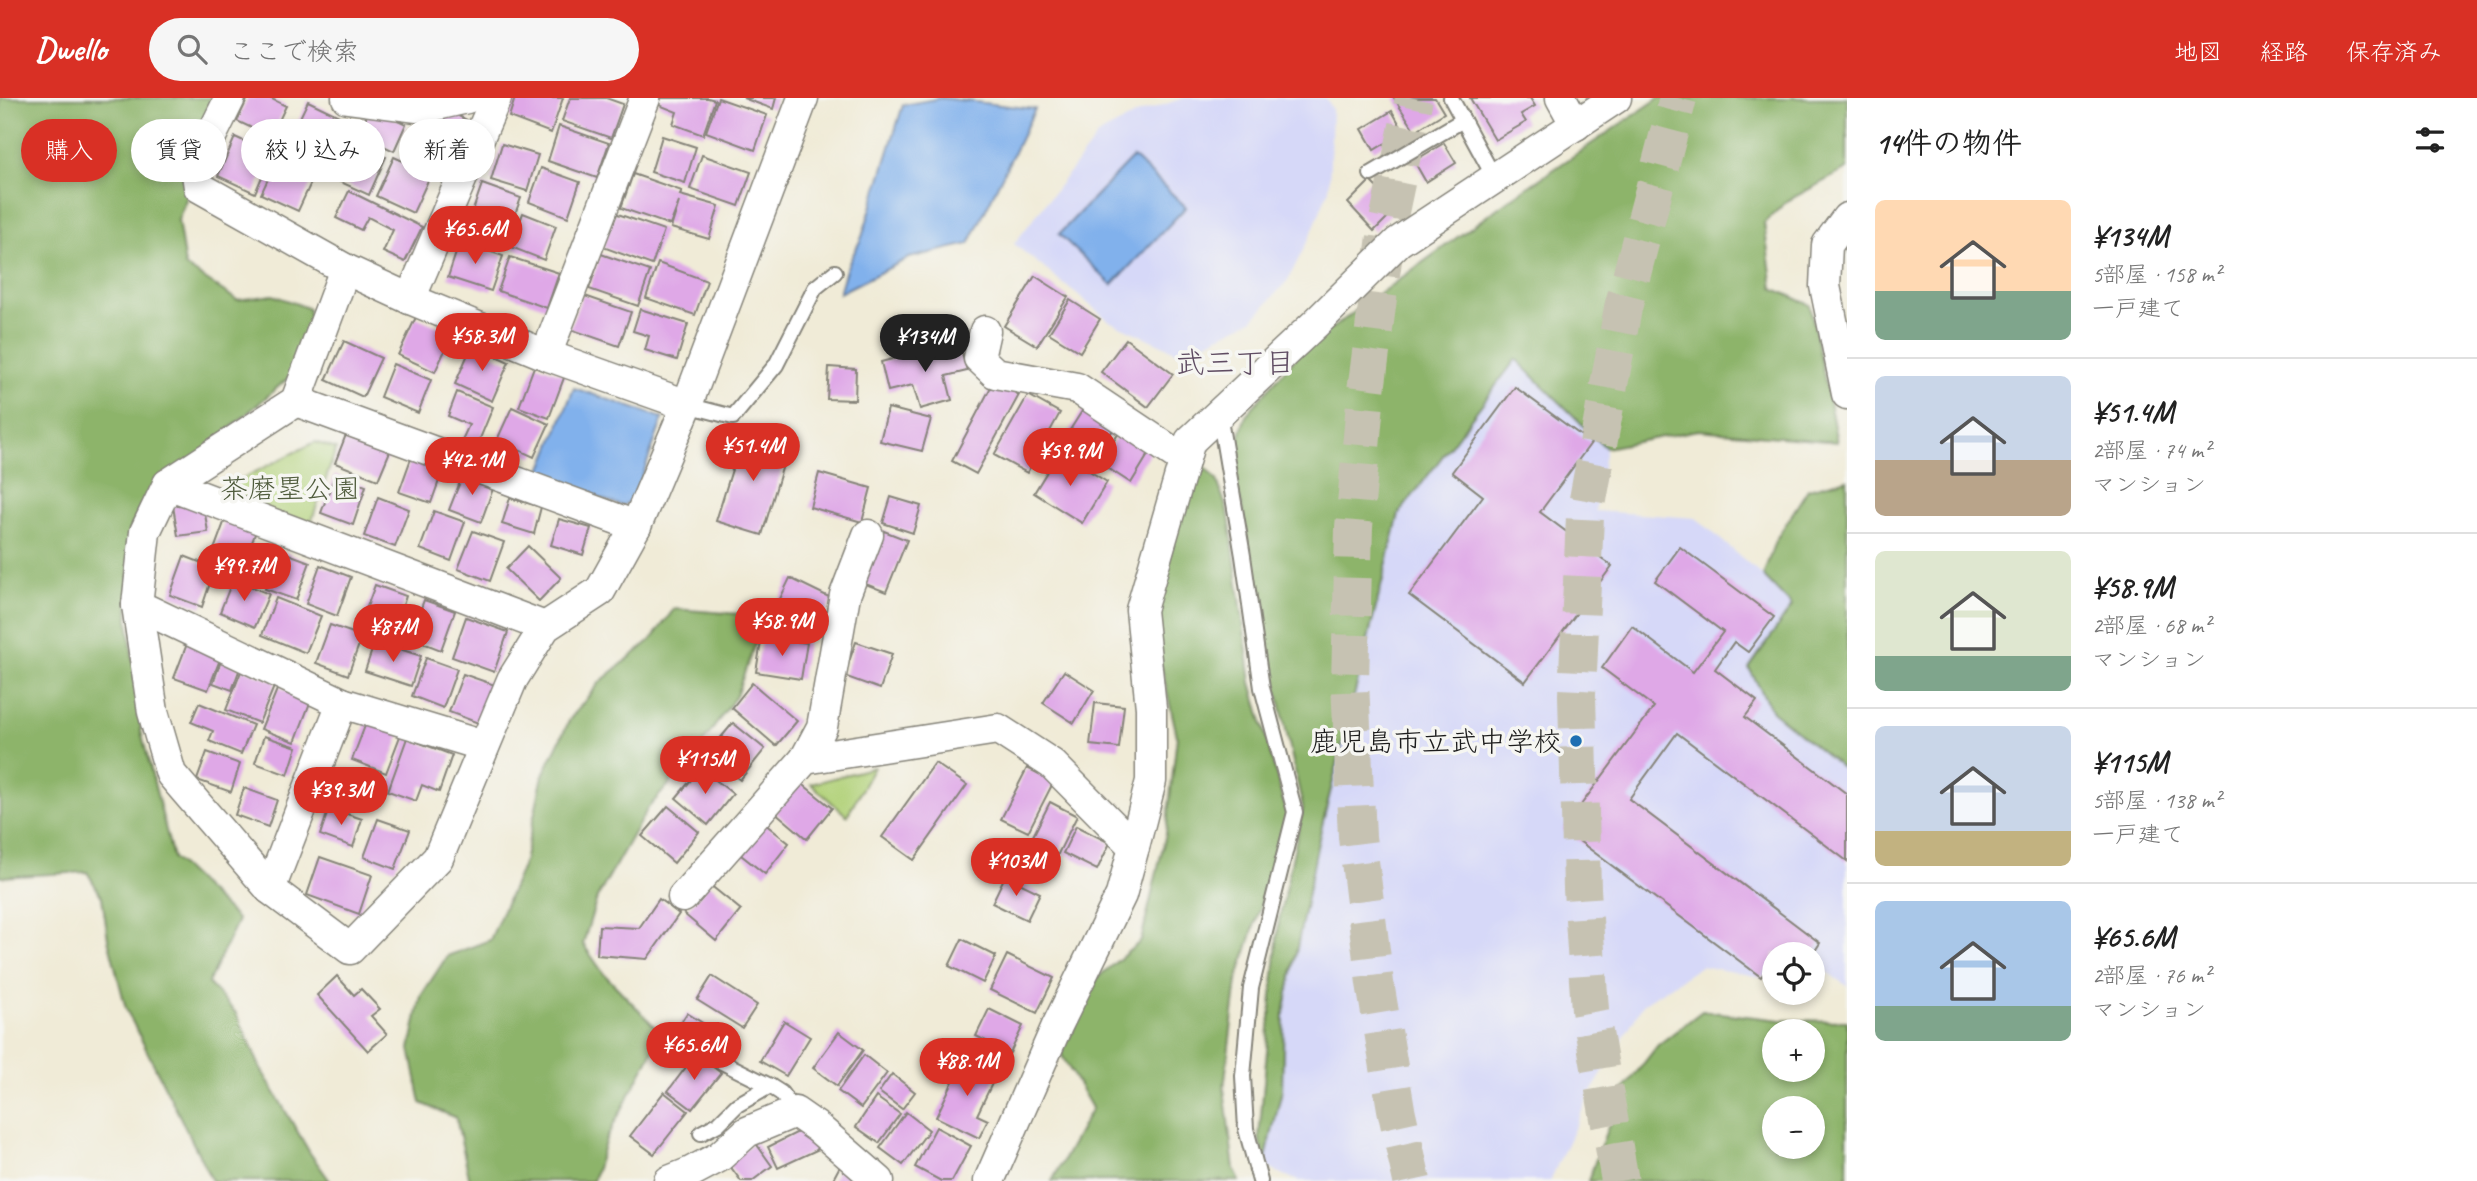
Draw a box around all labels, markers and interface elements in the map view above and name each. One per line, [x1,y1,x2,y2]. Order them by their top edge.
search box [149,18,639,81]
text: Dwello [35,28,107,70]
icon: search [173,30,211,68]
text: ここで検索 [229,35,359,68]
text: 地図 [2174,37,2222,67]
text: 経路 [2260,37,2308,67]
text: 保存済み [2346,37,2442,67]
chip: 購入 [21,119,117,182]
chip: 賃貸 [131,119,227,182]
chip: 絞り込み [241,119,385,182]
chip: 新着 [399,119,495,182]
icon: filters [2411,121,2449,159]
text: 14件の物件 [1875,124,2022,162]
pin: ¥65.6M [418,206,532,266]
text: ¥65.6M [443,214,507,243]
text: ¥134M [2092,217,2168,255]
icon: home [1931,228,2015,312]
text: 5部屋 · 158 m² [2092,260,2221,289]
text: 一戸建て [2092,294,2184,323]
pin: ¥58.3M [425,314,539,373]
pin: ¥134M [876,314,974,374]
text: ¥58.3M [451,321,513,350]
text: ¥134M [896,322,954,351]
district label: 武三丁目 [1175,344,1295,382]
text: ¥51.4M [2092,393,2173,431]
icon: home [1931,404,2015,488]
pin: ¥51.4M [696,424,810,483]
pin: ¥59.9M [1013,428,1127,488]
text: ¥51.4M [722,431,784,460]
text: ¥59.9M [1039,436,1101,465]
text: 2部屋 · 74 m² [2092,436,2210,465]
pin: ¥42.1M [415,438,529,497]
text: ¥42.1M [441,445,503,474]
text: マンション [2092,470,2206,499]
park label: 茶磨塁公園 [220,471,360,506]
pin: ¥99.7M [187,544,301,603]
text: ¥99.7M [213,551,275,580]
text: ¥58.9M [2092,568,2173,606]
icon: home [1931,579,2015,663]
pin: ¥58.9M [725,598,839,658]
pin: ¥87M [352,604,434,664]
text: ¥58.9M [751,606,813,635]
text: 2部屋 · 68 m² [2092,611,2210,640]
text: ¥87M [369,612,417,641]
text: マンション [2092,645,2206,674]
place label: 鹿児島市立武中学校 [1310,724,1562,759]
marker: 鹿児島市立武中学校 [1568,733,1584,749]
pin: ¥115M [656,736,754,796]
text: ¥115M [2092,743,2167,781]
text: ¥115M [676,744,734,773]
icon: home [1931,754,2015,838]
pin: ¥39.3M [284,768,398,827]
text: ¥39.3M [310,775,372,804]
text: 5部屋 · 138 m² [2092,786,2221,815]
text: 一戸建て [2092,820,2184,849]
pin: ¥103M [967,838,1065,898]
text: ¥103M [987,846,1045,875]
text: ¥65.6M [2092,918,2175,956]
icon: home [1931,929,2015,1013]
map controls [1762,942,1825,1159]
button: locate [1762,942,1825,1005]
text: 2部屋 · 76 m² [2092,961,2210,990]
text: マンション [2092,995,2206,1024]
button: + [1762,1019,1825,1082]
pin: ¥65.6M [637,1023,751,1082]
text: ¥65.6M [662,1030,726,1059]
pin: ¥88.1M [910,1038,1024,1098]
text: ¥88.1M [936,1046,998,1075]
button: − [1762,1096,1825,1159]

